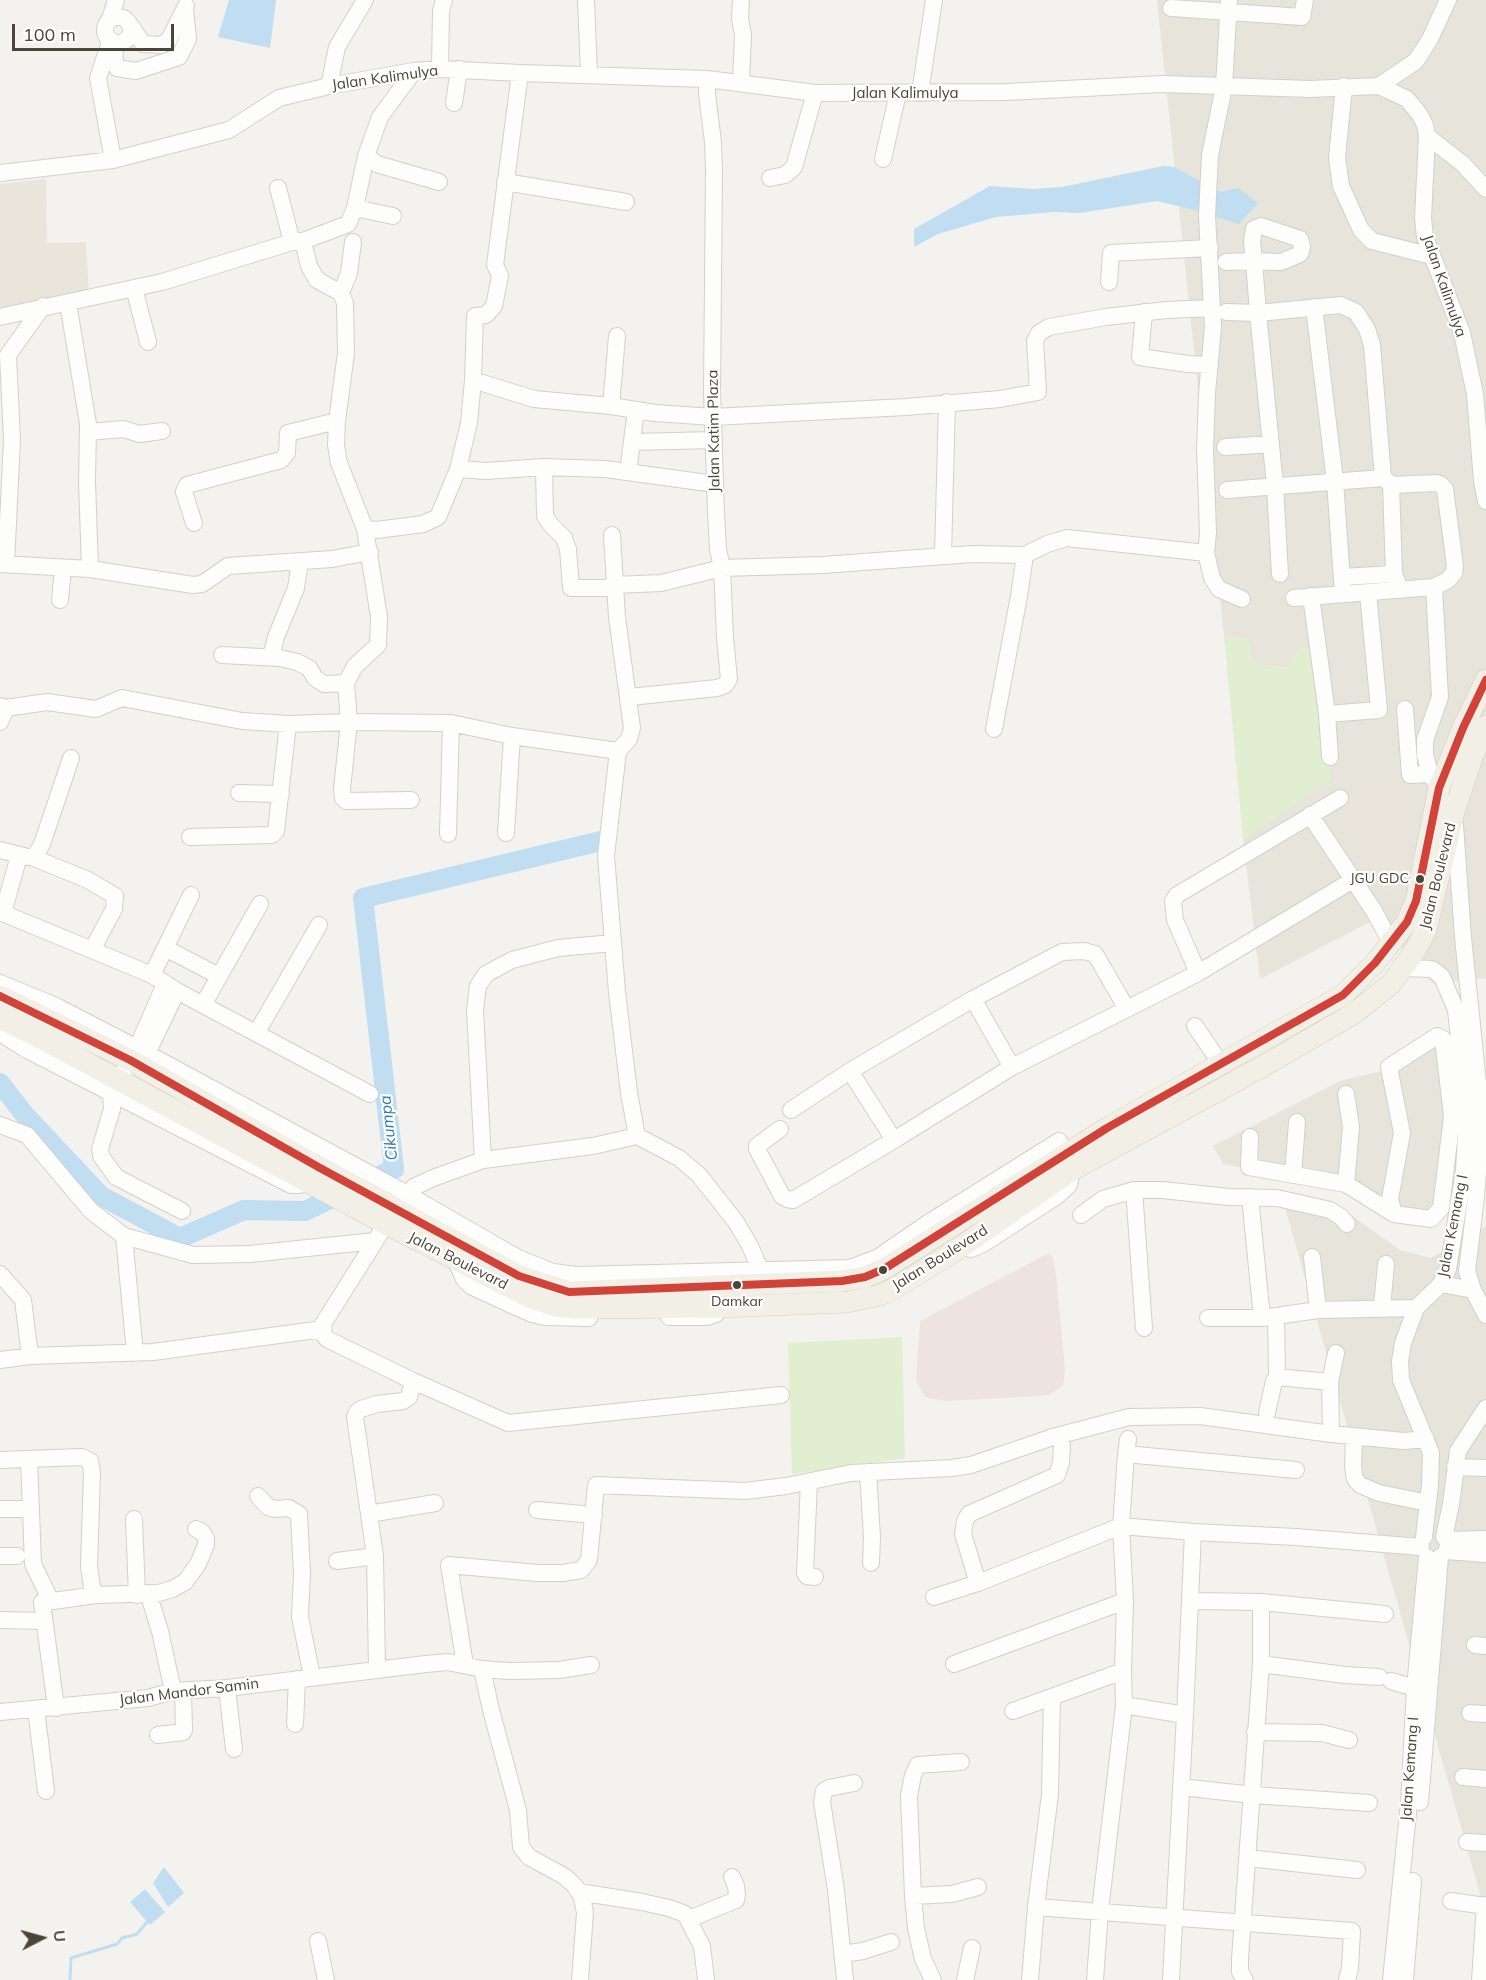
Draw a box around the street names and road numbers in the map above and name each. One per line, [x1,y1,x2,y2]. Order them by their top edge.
street label: Jalan Kalimulya [331,62,439,94]
street label: Jalan Kalimulya [851,84,959,102]
street label: Jalan Kalimulya [1418,232,1470,340]
street label: Jalan Katim Plaza [704,370,724,492]
street label: Jalan Boulevard [1416,821,1460,931]
street label: Jalan Kemang I [1434,1173,1472,1279]
street label: Jalan Boulevard [889,1221,991,1295]
street label: Jalan Boulevard [405,1228,511,1294]
street label: Jalan Mandor Samin [118,1674,260,1710]
street label: Jalan Kemang I [1397,1716,1423,1822]

